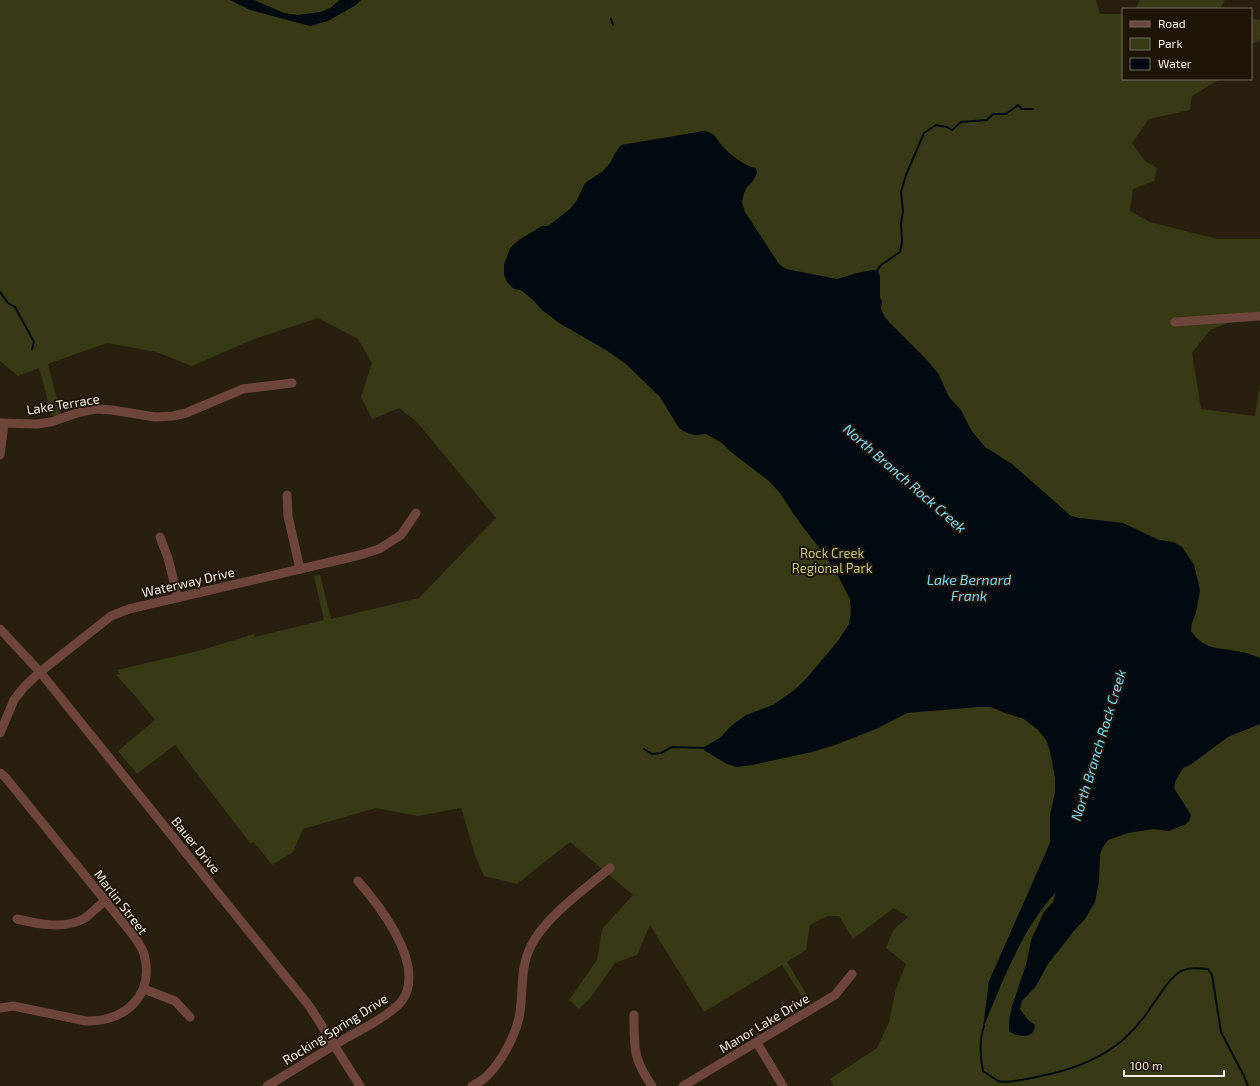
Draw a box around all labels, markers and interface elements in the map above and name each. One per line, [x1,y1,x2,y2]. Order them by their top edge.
legend [1122,8,1252,80]
text: Road [1158,16,1186,30]
text: Park [1158,36,1183,50]
text: Water [1158,56,1192,70]
street label: Lake Terrace [25,390,101,418]
water label: North Branch Rock Creek [840,420,970,536]
park label: Rock Creek Regional Park [792,545,873,576]
street label: Waterway Drive [140,564,236,600]
water label: Lake Bernard Frank [927,571,1011,604]
water label: North Branch Rock Creek [1067,667,1129,823]
street label: Bauer Drive [168,813,224,877]
street label: Marlin Street [91,867,151,937]
street label: Rocking Spring Drive [279,990,391,1068]
street label: Manor Lake Drive [716,990,812,1056]
scale bar [1124,1052,1224,1078]
text: 100 m [1130,1058,1162,1072]

